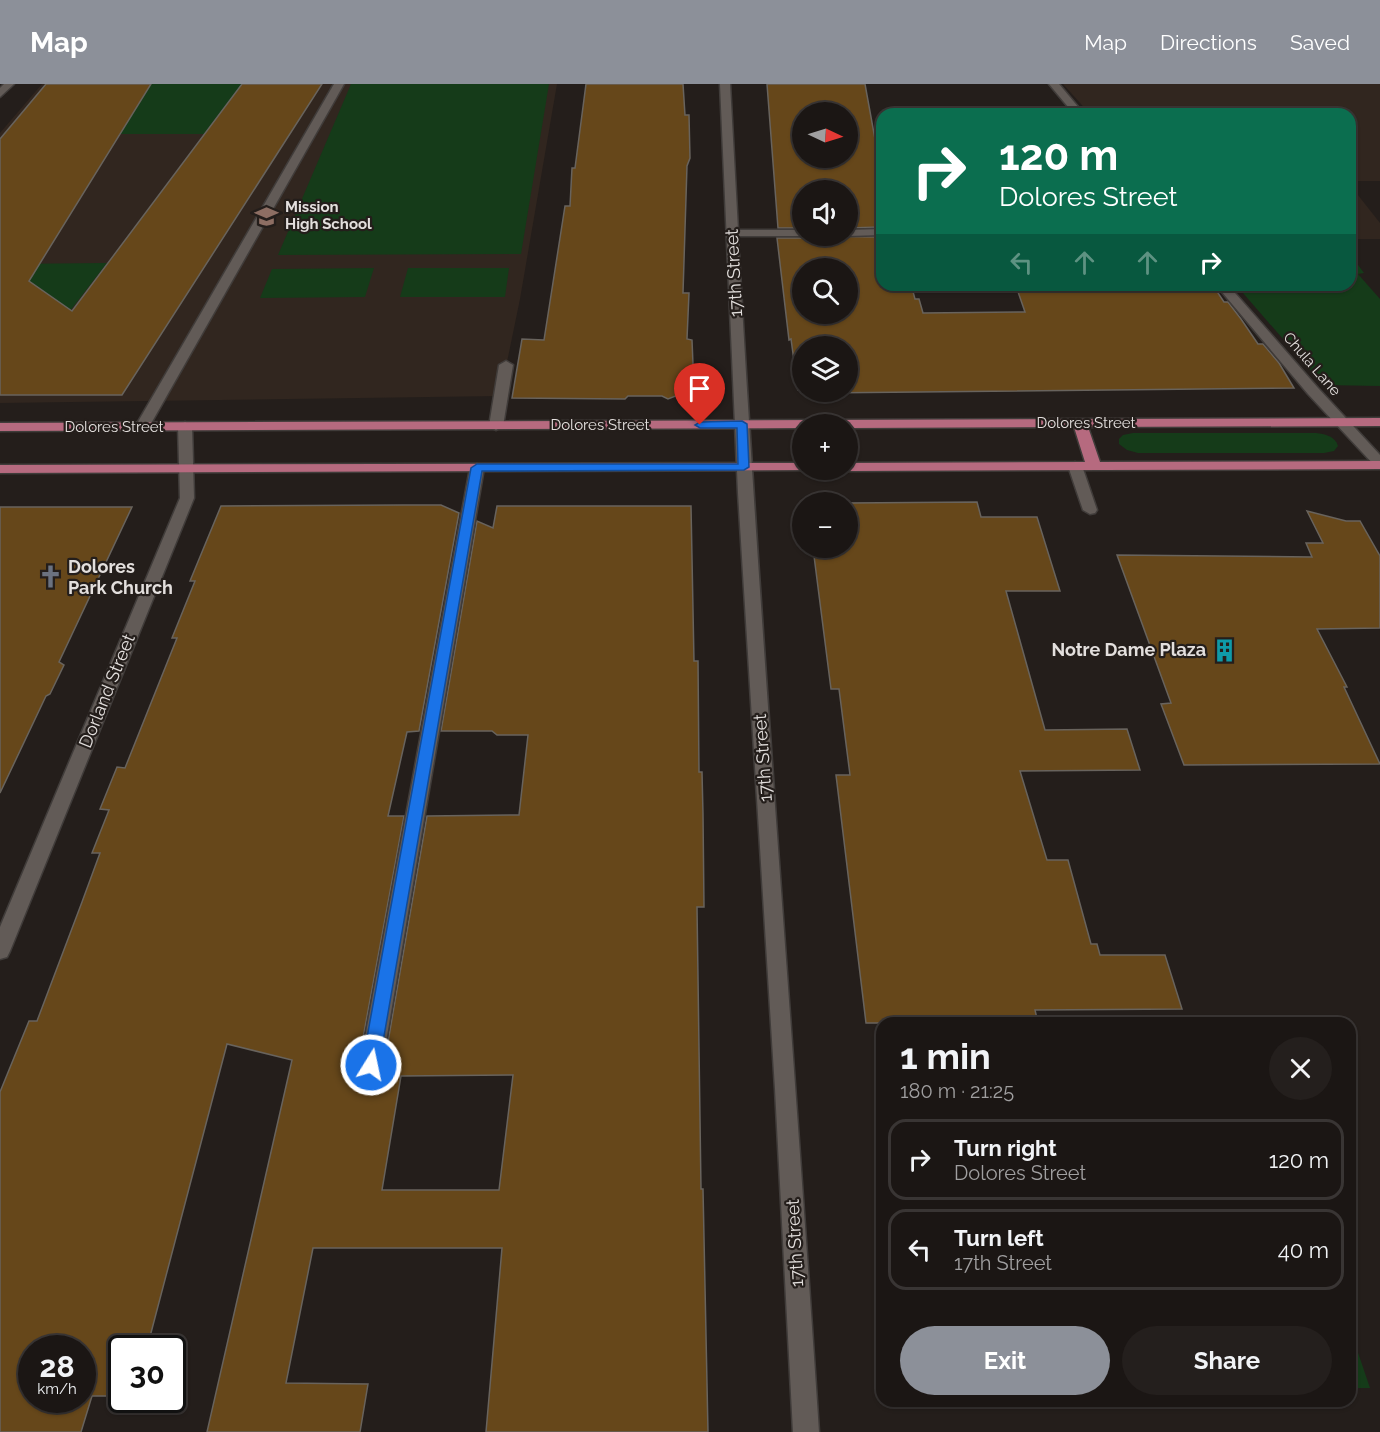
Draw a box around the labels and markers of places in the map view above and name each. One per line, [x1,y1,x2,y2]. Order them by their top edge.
place label: Mission High School [285,198,372,233]
school or university icon: Mission High School [254,203,280,229]
pin [674,363,725,425]
place label: Dolores Park Church [68,556,173,598]
church icon: Dolores Park Church [37,564,63,590]
building icon: Notre Dame Plaza [1211,637,1237,663]
place label: Notre Dame Plaza [1051,639,1206,660]

